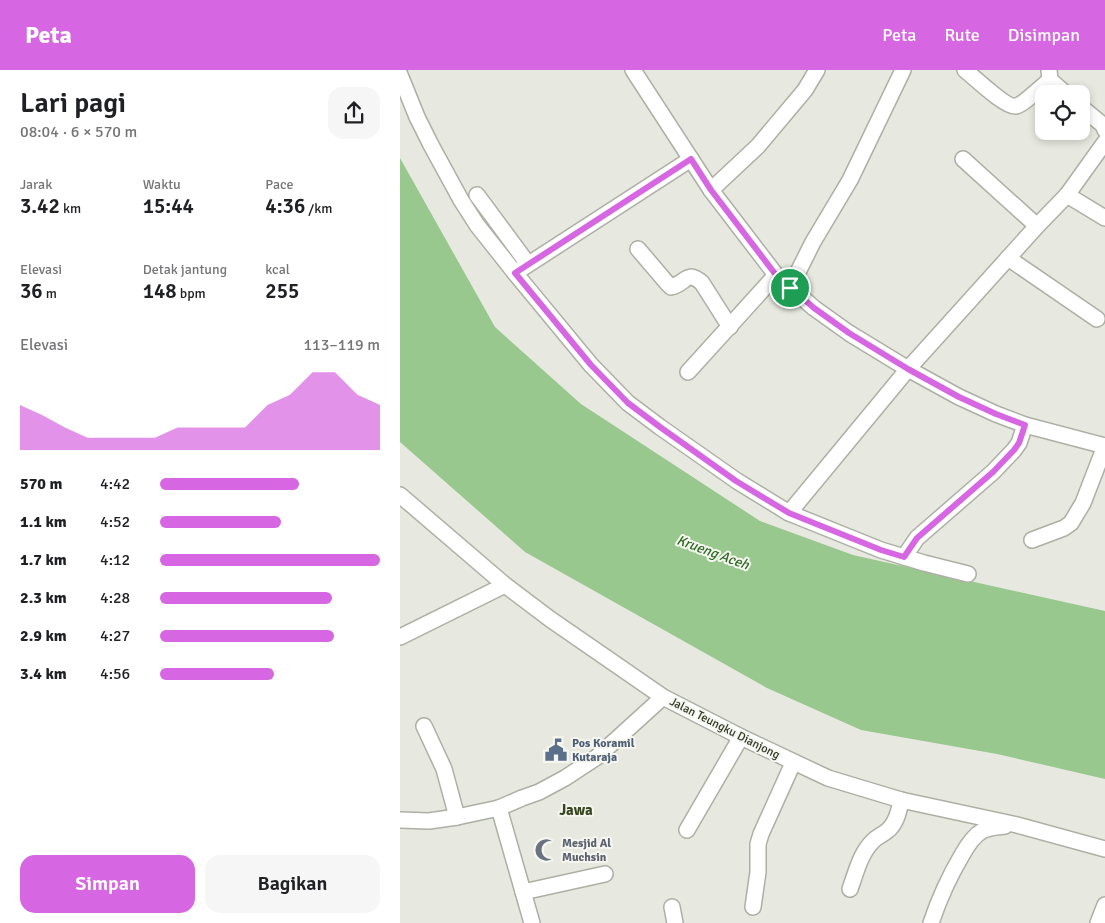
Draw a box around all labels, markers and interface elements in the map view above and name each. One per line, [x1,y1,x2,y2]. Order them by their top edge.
text: Peta [25,20,72,50]
text: Peta [882,24,916,46]
text: Rute [944,24,980,46]
text: Disimpan [1008,24,1080,46]
map controls [1035,85,1090,140]
button: locate [1035,85,1090,140]
text: Lari pagi [20,86,126,120]
button: share [328,87,380,139]
text: 08:04 · 6 × 570 m [20,122,137,142]
text: Jarak [20,176,52,193]
text: Waktu [143,176,181,193]
text: Pace [265,176,294,193]
text: 3.42 [20,193,60,219]
text: 15:44 [143,193,194,219]
text: 4:36 [265,193,305,219]
text: km [60,200,81,217]
text: /km [305,200,332,217]
text: Elevasi [20,261,62,278]
text: Detak jantung [143,261,227,278]
text: kcal [265,261,290,278]
pin [769,267,811,309]
icon: arrive [776,274,804,302]
text: 36 [20,278,43,304]
text: 148 [143,278,177,304]
text: 255 [265,278,299,304]
text: m [43,285,57,302]
text: bpm [177,285,206,302]
text: Elevasi [20,335,68,355]
text: 113–119 m [303,335,380,355]
text: 570 m [20,474,62,494]
text: 4:42 [100,474,130,494]
text: 1.1 km [20,512,67,532]
text: 4:52 [100,512,130,532]
water label: Krueng Aceh [674,532,752,574]
text: 1.7 km [20,550,67,570]
text: 4:12 [100,550,130,570]
text: 2.3 km [20,588,67,608]
text: 4:28 [100,588,130,608]
text: 2.9 km [20,626,67,646]
text: 4:27 [100,626,130,646]
text: 3.4 km [20,664,67,684]
text: 4:56 [100,664,130,684]
street label: Jalan Teungku Dianjong [667,694,782,763]
place label: Pos Koramil Kutaraja [572,736,635,765]
public building icon: Pos Koramil Kutaraja [543,737,569,763]
district label: Jawa [559,801,593,819]
place label: Mesjid Al Muchsin [562,836,611,865]
mosque icon: Mesjid Al Muchsin [533,837,559,863]
button: Simpan [20,855,195,913]
button: Bagikan [205,855,380,913]

